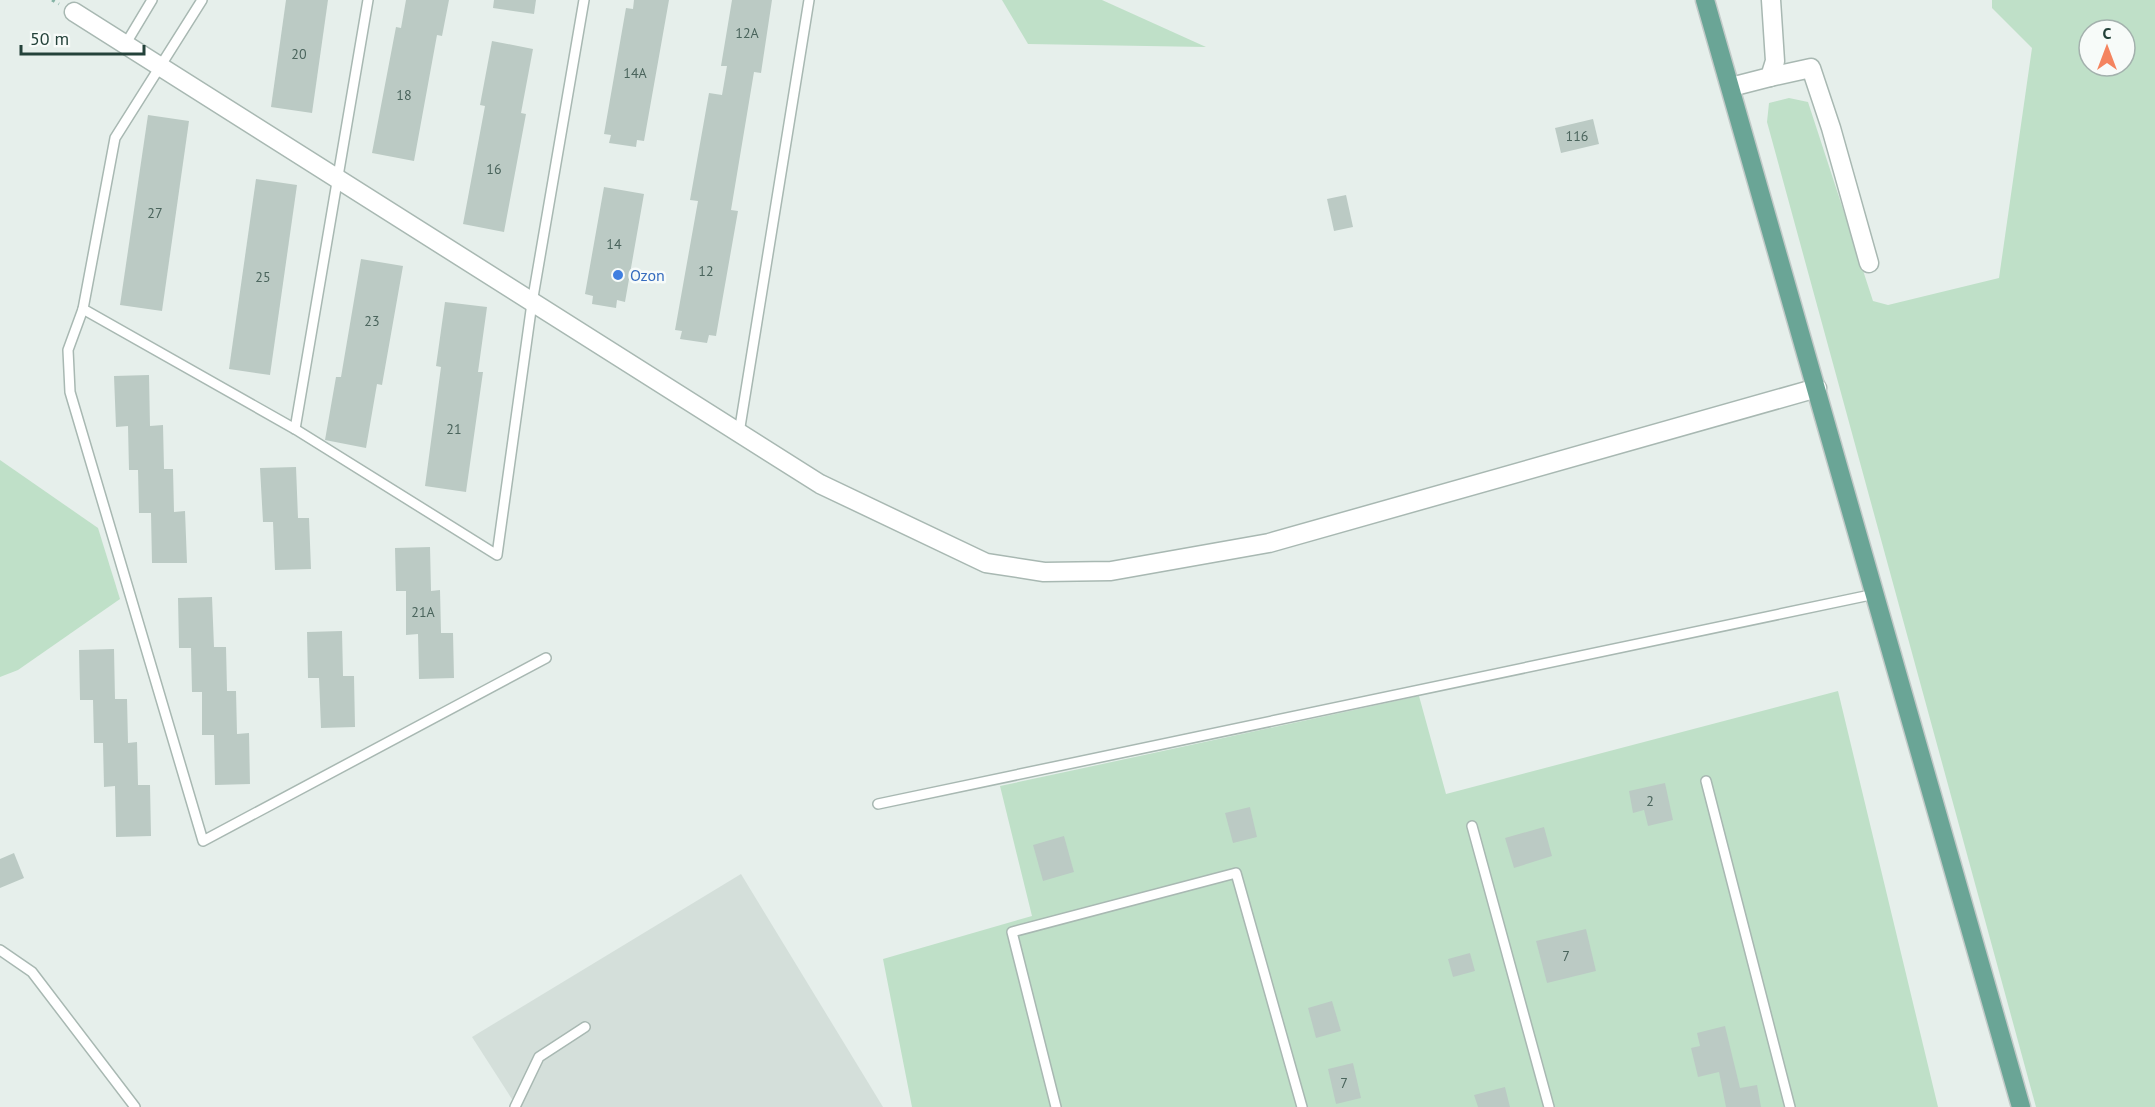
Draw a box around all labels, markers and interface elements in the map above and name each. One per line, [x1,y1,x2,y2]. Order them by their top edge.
scale bar [21,18,144,56]
north arrow [2077,18,2137,78]
text: С [2103,23,2112,43]
house number: 12А [735,24,760,42]
text: 50 m [30,27,69,50]
house number: 20 [291,45,307,63]
house number: 14А [623,64,648,82]
house number: 18 [396,86,412,104]
house number: 116 [1566,127,1588,145]
house number: 16 [486,160,502,178]
house number: 27 [147,204,163,222]
house number: 14 [606,235,622,253]
house number: 12 [698,262,714,280]
place label: Ozon [630,265,665,285]
house number: 25 [255,268,271,286]
marker: Ozon [611,268,625,282]
house number: 23 [364,312,380,330]
house number: 21 [446,420,462,438]
house number: 21А [411,603,436,621]
house number: 2 [1646,792,1654,810]
house number: 7 [1562,947,1570,965]
house number: 7 [1340,1074,1348,1092]

